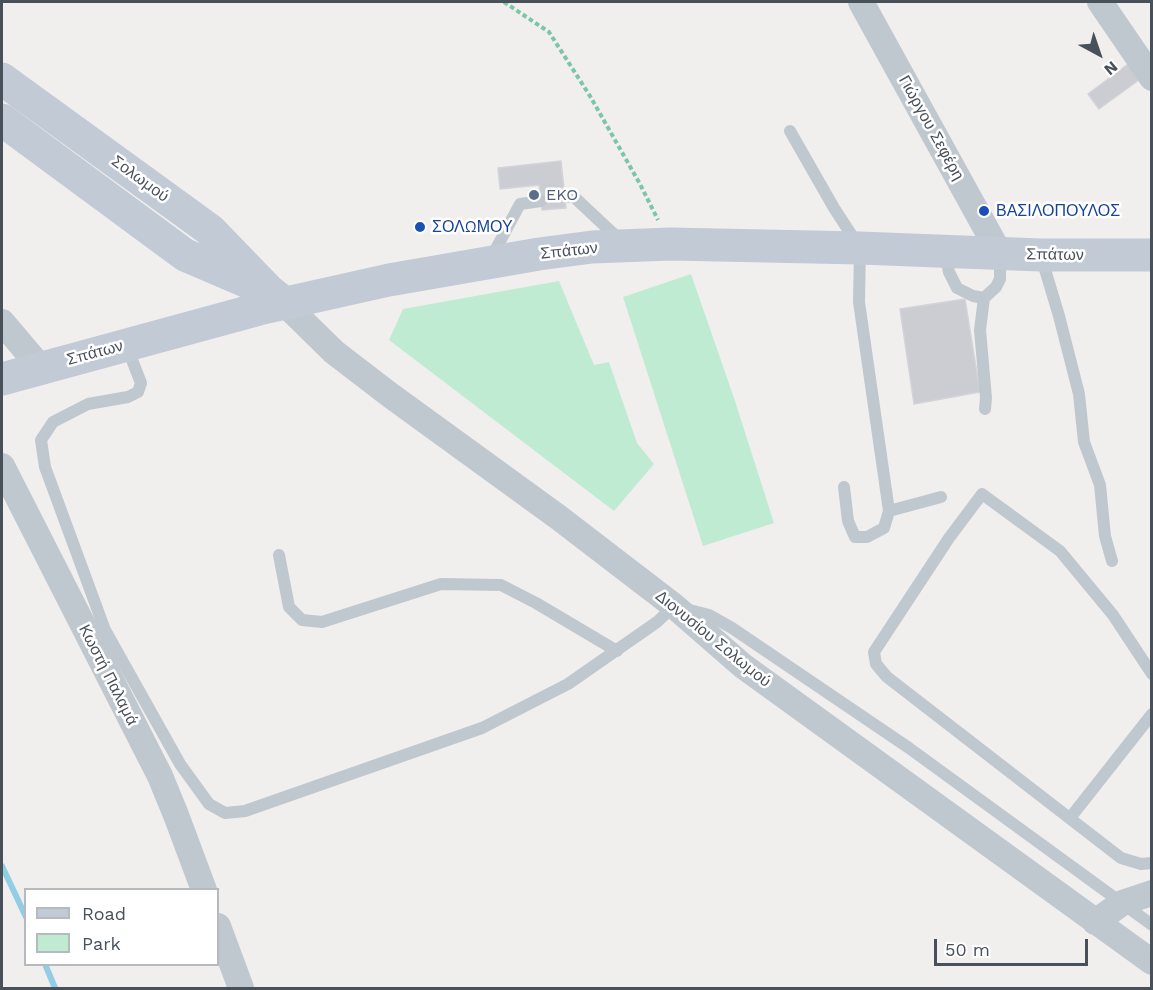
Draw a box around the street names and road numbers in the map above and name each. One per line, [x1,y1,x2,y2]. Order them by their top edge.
street label: Γιώργου Σεφέρη [894,72,968,184]
street label: Σολωμού [108,152,172,206]
street label: Σπάτων [539,238,599,264]
street label: Σπάτων [1026,245,1084,265]
street label: Σπάτων [65,336,125,370]
street label: Διονυσίου Σολωμού [651,587,775,691]
street label: Κωστή Παλαμά [74,621,142,729]

